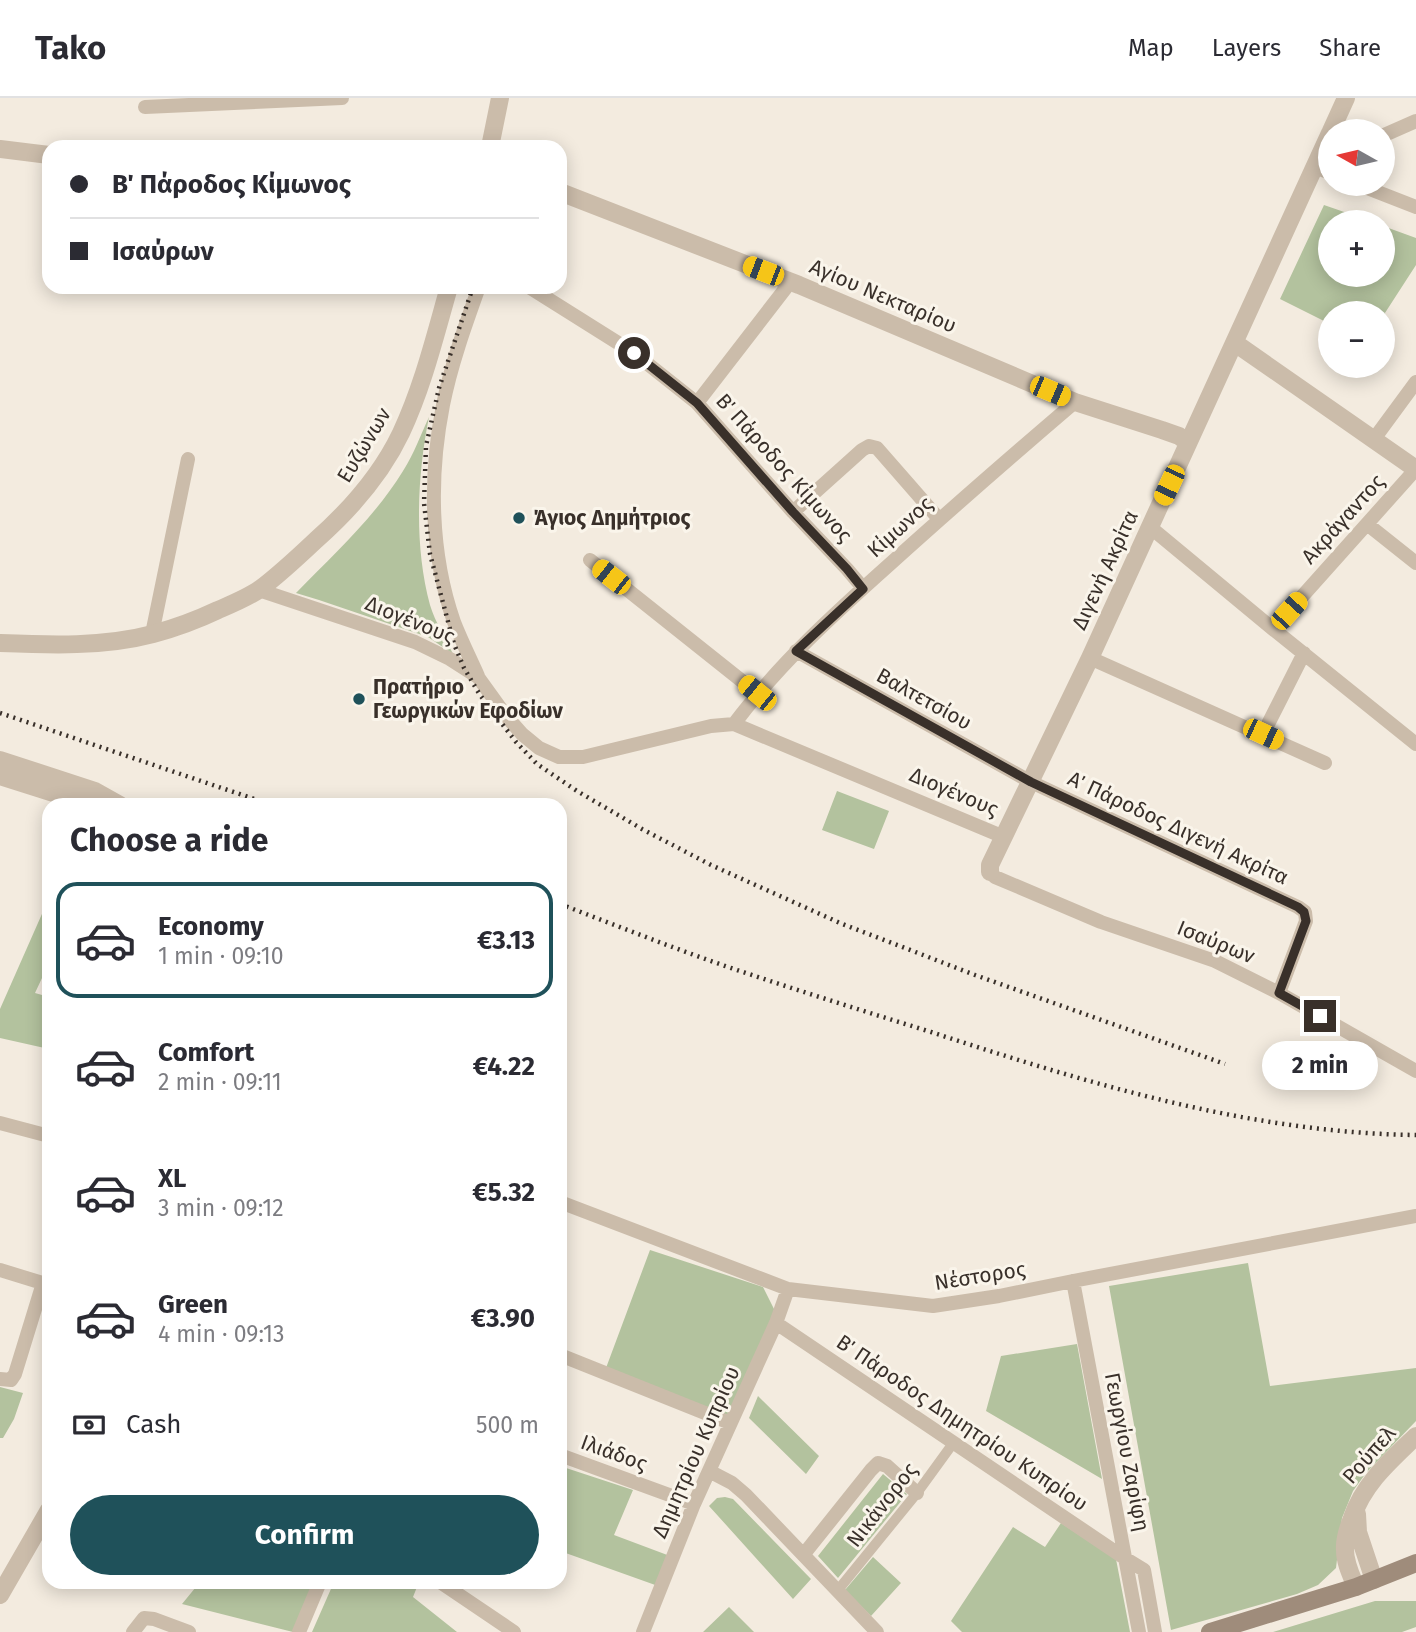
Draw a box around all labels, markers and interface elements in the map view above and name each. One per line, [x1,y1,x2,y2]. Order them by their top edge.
text: Tako [35,28,106,68]
text: Map [1128,34,1174,62]
text: Layers [1212,34,1281,62]
text: Share [1319,34,1381,62]
north arrow [1318,119,1395,196]
map controls [1318,119,1395,378]
text: Β΄ Πάροδος Κίμωνος [112,169,351,200]
button: + [1318,210,1395,287]
text: Ισαύρων [112,236,214,267]
street label: Αγίου Νεκταρίου [806,253,960,339]
car [740,254,787,288]
button: − [1318,301,1395,378]
route start [618,337,650,369]
car [1027,373,1074,409]
street label: Β΄ Πάροδος Κίμωνος [710,388,858,548]
street label: Ευζώνων [331,403,397,487]
car [1151,462,1188,508]
street label: Ακράγαντος [1296,469,1390,569]
street label: Κίμωνος [862,491,938,563]
place label: Άγιος Δημήτριος [533,505,691,531]
street label: Διγενή Ακρίτα [1066,506,1144,634]
marker: Άγιος Δημήτριος [511,510,527,526]
car [588,556,635,598]
car [1268,588,1311,634]
street label: Διογένους [361,590,459,650]
street label: Βαλτετσίου [872,662,976,736]
car [735,672,780,714]
place label: Πρατήριο Γεωργικών Εφοδίων [373,674,563,724]
marker: Πρατήριο Γεωργικών Εφοδίων [351,691,367,707]
car [1240,716,1287,752]
street label: Διογένους [906,762,1003,822]
street label: Α΄ Πάροδος Διγενή Ακρίτα [1064,765,1292,891]
text: Choose a ride [70,821,268,859]
icon: car [74,909,137,972]
text: Economy [158,911,264,942]
street label: Ισαύρων [1173,915,1259,969]
text: €3.13 [477,925,535,956]
text: 1 min · 09:10 [158,942,284,970]
route end [1304,1000,1336,1032]
icon: car [74,1035,137,1098]
text: Comfort [158,1037,254,1068]
callout: 2 min [1262,1040,1378,1090]
text: €4.22 [473,1051,535,1082]
text: 2 min [1292,1051,1348,1079]
text: 2 min · 09:11 [158,1068,282,1096]
icon: car [74,1161,137,1224]
text: XL [158,1163,186,1194]
text: €5.32 [472,1177,535,1208]
text: 3 min · 09:12 [158,1194,284,1222]
street label: Νέστορος [933,1256,1027,1296]
icon: car [74,1287,137,1350]
text: Green [158,1289,228,1320]
text: €3.90 [471,1303,535,1334]
text: 4 min · 09:13 [158,1320,284,1348]
street label: Β΄ Πάροδος Δημητρίου Κυπρίου [831,1329,1093,1517]
street label: Δημητρίου Κυπρίου [646,1362,746,1542]
street label: Γεωργίου Ζαρίφη [1099,1370,1155,1534]
icon: cash [70,1406,108,1444]
text: Cash [126,1409,182,1440]
text: 500 m [476,1411,539,1439]
street label: Ρούπελ [1337,1420,1402,1489]
street label: Ιλιάδος [577,1429,651,1477]
street label: Νικάνορος [841,1457,923,1553]
button: Confirm [70,1495,539,1575]

